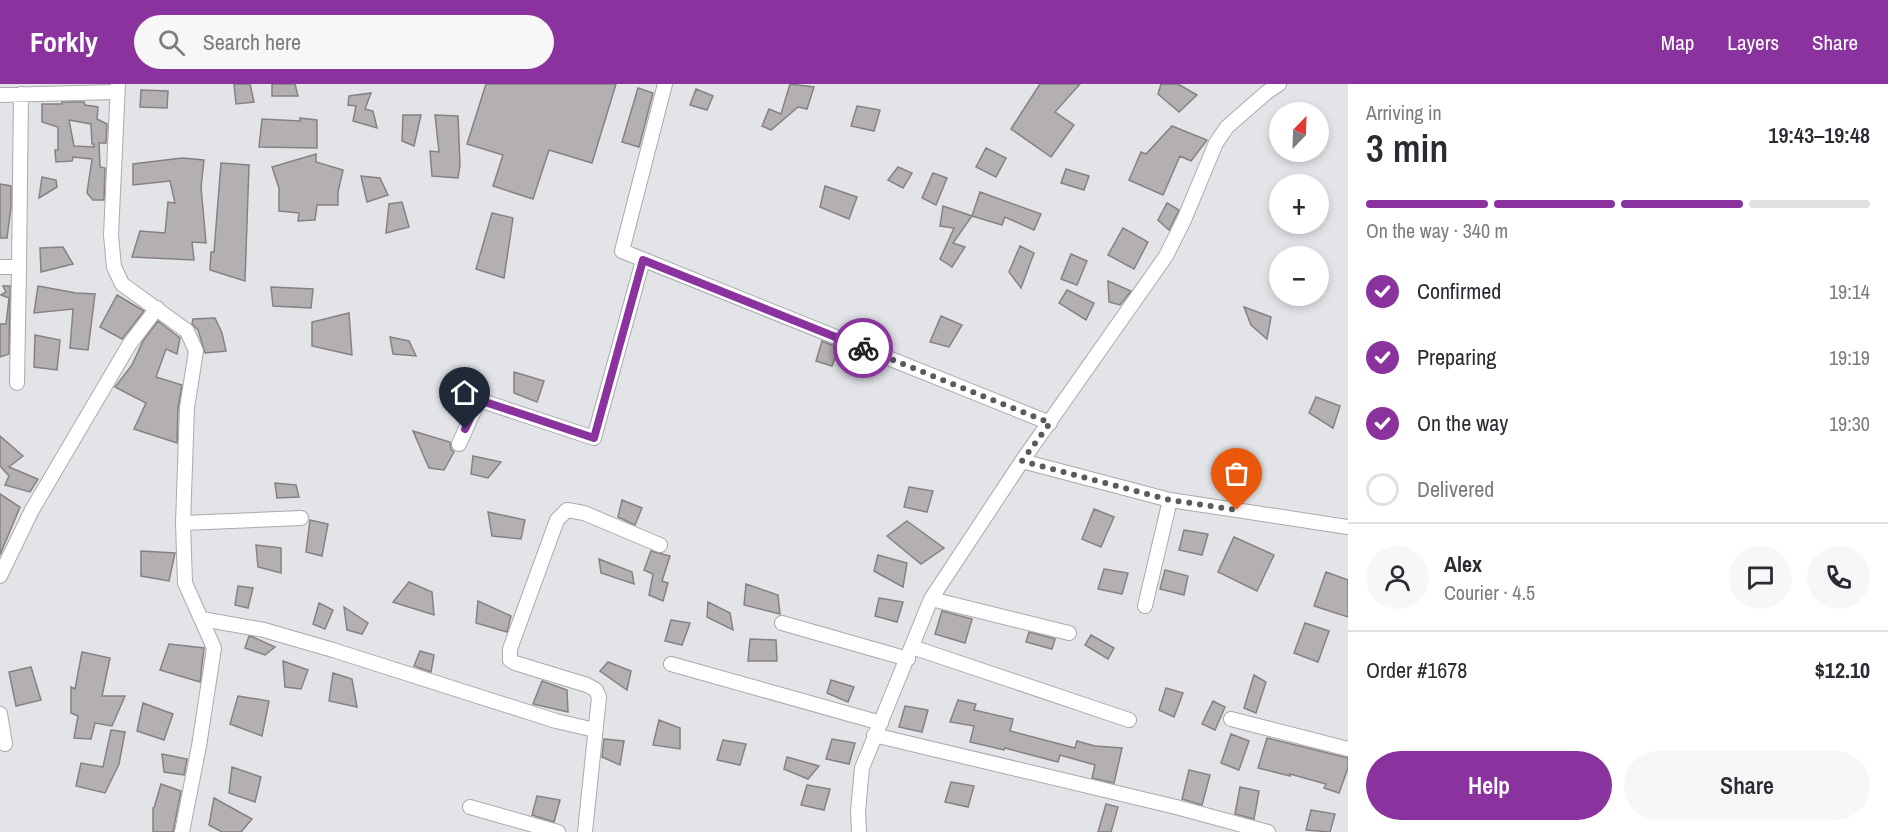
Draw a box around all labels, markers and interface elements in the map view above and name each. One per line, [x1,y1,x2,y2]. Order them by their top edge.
search box [134,15,554,69]
text: Forkly [30,23,98,61]
icon: search [155,26,188,59]
text: Search here [203,27,301,57]
text: Map [1661,28,1694,57]
text: Layers [1727,28,1779,57]
text: Share [1812,28,1858,57]
text: Arriving in [1366,99,1442,126]
north arrow [1269,102,1329,162]
map controls [1269,102,1329,306]
text: 19:43–19:48 [1768,120,1870,150]
text: 3 min [1366,122,1448,174]
button: + [1269,174,1329,234]
text: On the way · 340 m [1366,217,1508,244]
button: − [1269,246,1329,306]
icon: check [1366,275,1399,308]
text: Confirmed [1417,276,1501,306]
text: 19:14 [1829,278,1870,305]
courier [833,318,893,378]
icon: bike [847,332,880,365]
icon: check [1366,341,1399,374]
text: Preparing [1417,342,1496,372]
text: 19:19 [1829,344,1870,371]
pin [439,367,490,429]
icon: home [448,376,481,409]
icon: check [1366,407,1399,440]
text: On the way [1417,408,1508,438]
text: 19:30 [1829,410,1870,437]
pin [1211,448,1262,510]
icon: bag [1220,457,1253,490]
text: Delivered [1417,474,1494,504]
button: person [1366,546,1429,609]
button: chat [1729,546,1792,609]
button: phone [1807,546,1870,609]
text: Alex [1444,549,1482,579]
text: Courier · 4.5 [1444,579,1535,606]
text: Order #1678 [1366,655,1467,685]
text: $12.10 [1815,655,1870,685]
button: Help [1366,751,1612,820]
button: Share [1624,751,1870,820]

